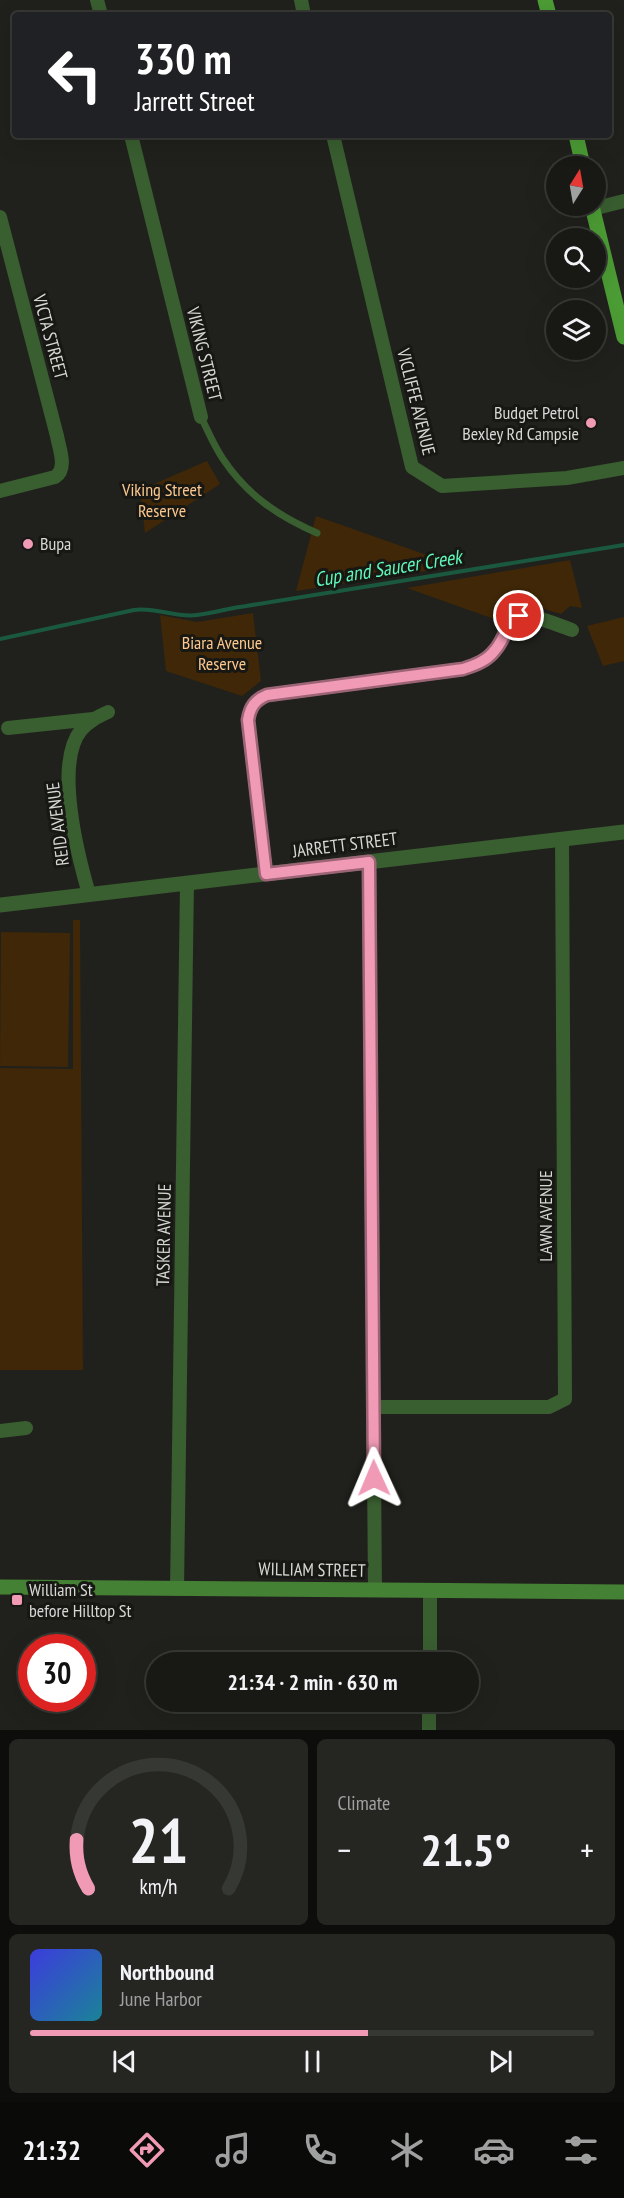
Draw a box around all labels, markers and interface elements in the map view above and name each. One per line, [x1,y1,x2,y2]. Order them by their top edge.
text: 330 m [135,31,232,86]
icon: left [36,36,114,114]
text: Jarrett Street [135,84,255,118]
north arrow [546,156,606,216]
map controls [546,156,606,360]
button: search [546,228,606,288]
street label: VICTA STREET [28,291,73,382]
button: layers [546,300,606,360]
street label: VIKING STREET [181,304,227,403]
street label: VICLIFFE AVENUE [392,345,441,458]
place label: Budget Petrol Bexley Rd Campsie [462,401,580,445]
marker: Budget Petrol Bexley Rd Campsie [584,416,598,430]
park label: Viking Street Reserve [121,478,202,522]
place label: Bupa [40,532,71,555]
marker: Bupa [21,537,35,551]
water label: Cup and Saucer Creek [313,543,466,592]
pin [493,590,544,641]
icon: arrive [502,599,535,632]
park label: Biara Avenue Reserve [182,631,262,675]
street label: REID AVENUE [41,781,74,867]
street label: JARRETT STREET [290,827,399,862]
street label: LAWN AVENUE [534,1170,557,1262]
street label: TASKER AVENUE [151,1184,176,1286]
position arrow [342,1446,406,1510]
street label: WILLIAM STREET [258,1557,366,1582]
place label: William St before Hilltop St [29,1578,132,1622]
marker: William St before Hilltop St [10,1593,24,1607]
speed limit sign: 30 [18,1634,96,1712]
text: 21:34 · 2 min · 630 m [227,1668,398,1696]
text: Climate [338,1790,390,1816]
text: 21 [128,1799,188,1880]
text: 21.5° [421,1820,511,1878]
text: − [338,1828,351,1871]
text: + [580,1828,594,1871]
text: km/h [139,1872,177,1900]
text: Northbound [120,1958,214,1986]
text: June Harbor [120,1986,202,2012]
icon: previous [108,2045,141,2078]
icon: pause [296,2045,329,2078]
icon: next [484,2045,517,2078]
icon: directions [126,2129,168,2171]
icon: music [212,2129,254,2171]
icon: phone [299,2129,341,2171]
icon: climate [386,2129,428,2171]
icon: car [473,2129,515,2171]
icon: filters [560,2129,602,2171]
text: 21:32 [22,2133,81,2167]

